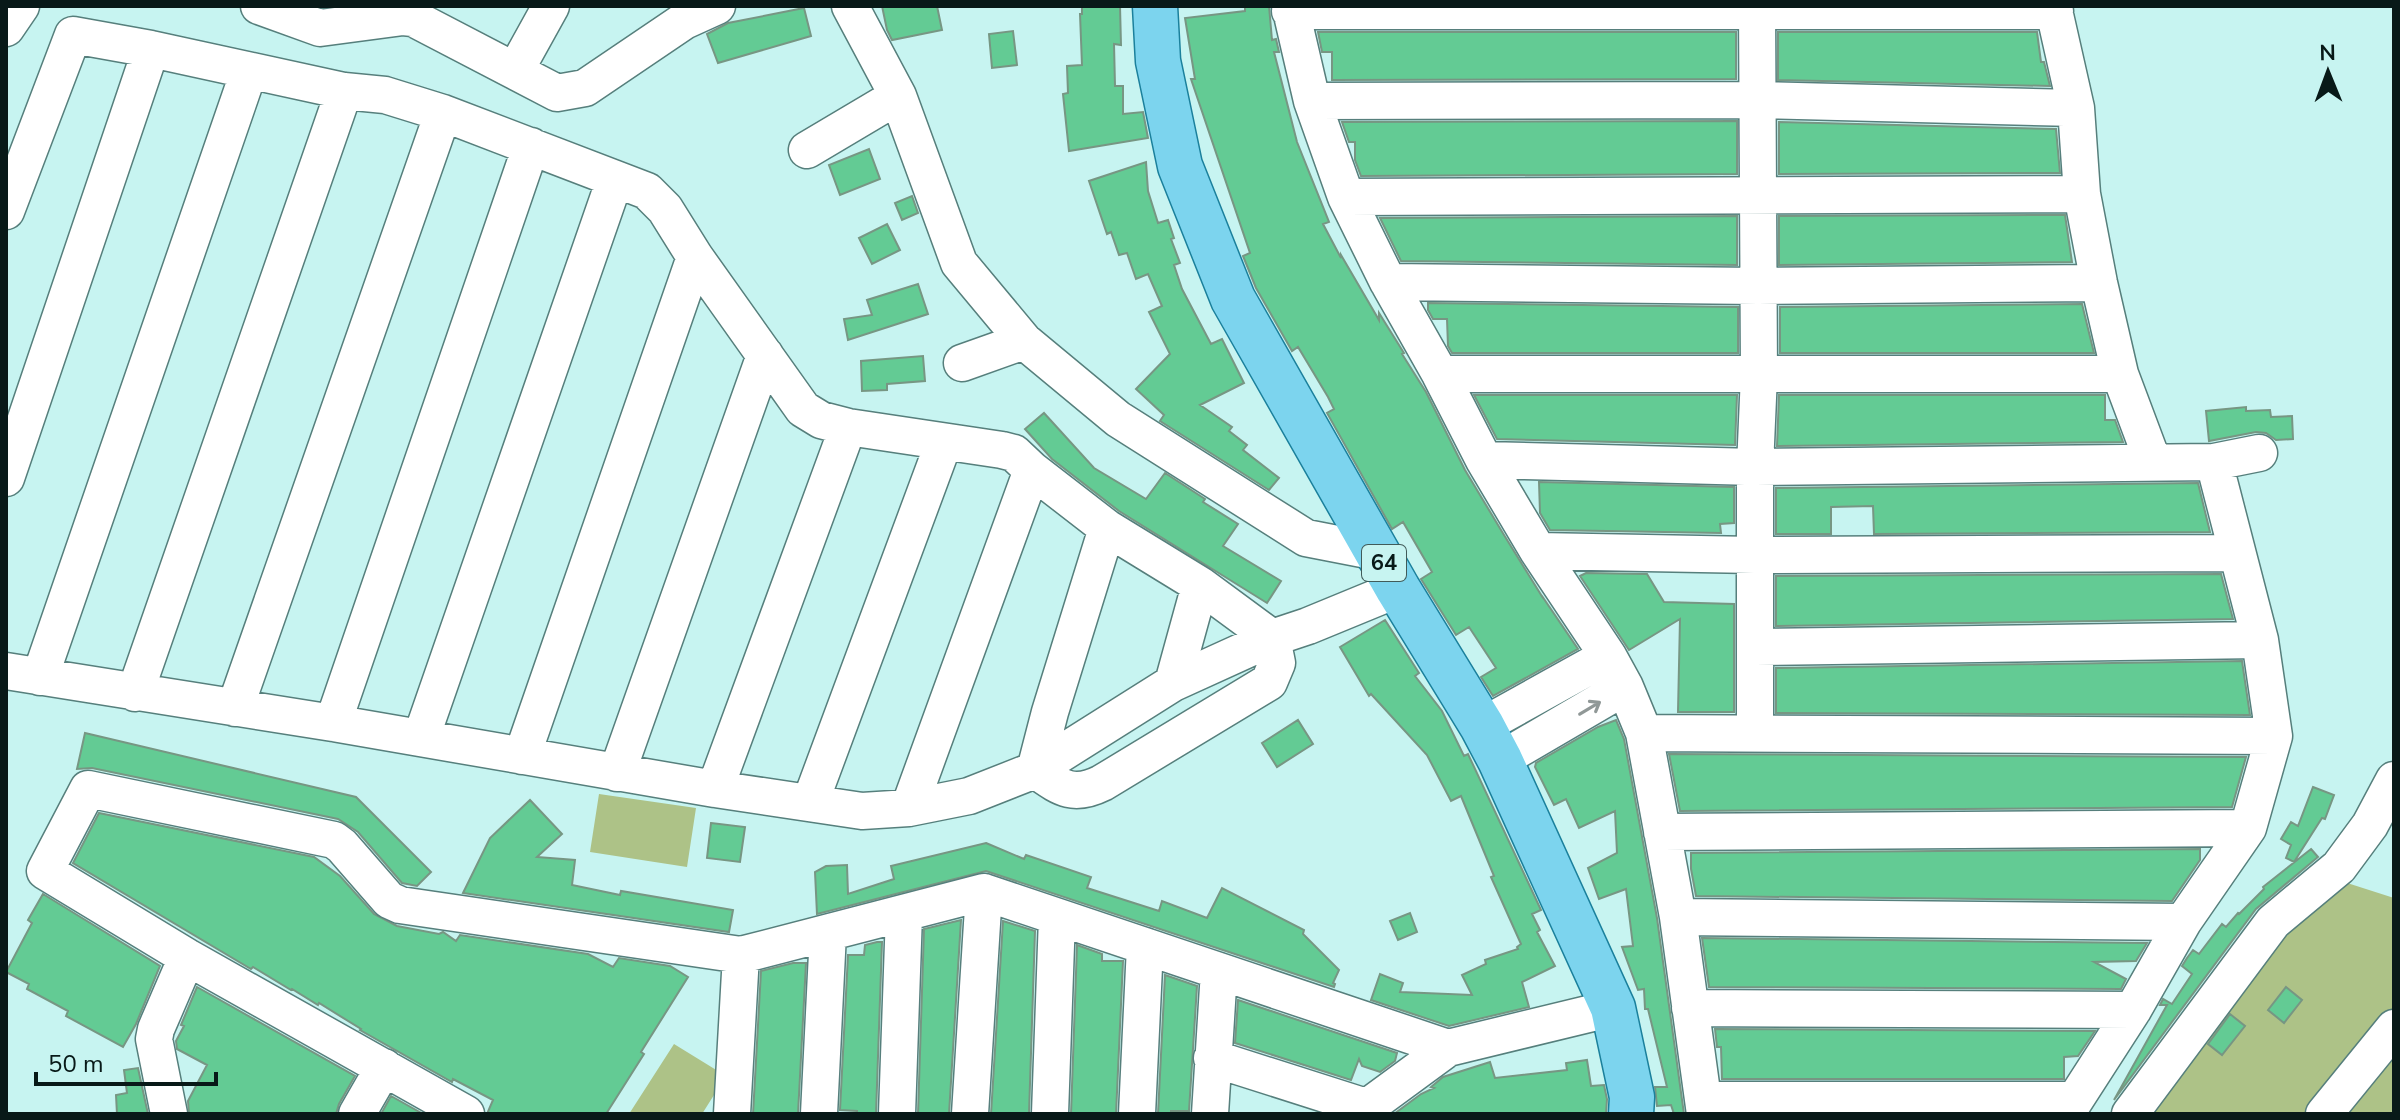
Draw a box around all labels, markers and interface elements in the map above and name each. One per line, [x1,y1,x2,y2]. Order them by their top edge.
north arrow [2288,32,2368,112]
text: N [2319,38,2336,68]
road number: 64 [1362,545,1406,581]
one-way arrow [1578,700,1600,717]
scale bar [36,1036,216,1086]
text: 50 m [48,1048,104,1080]

